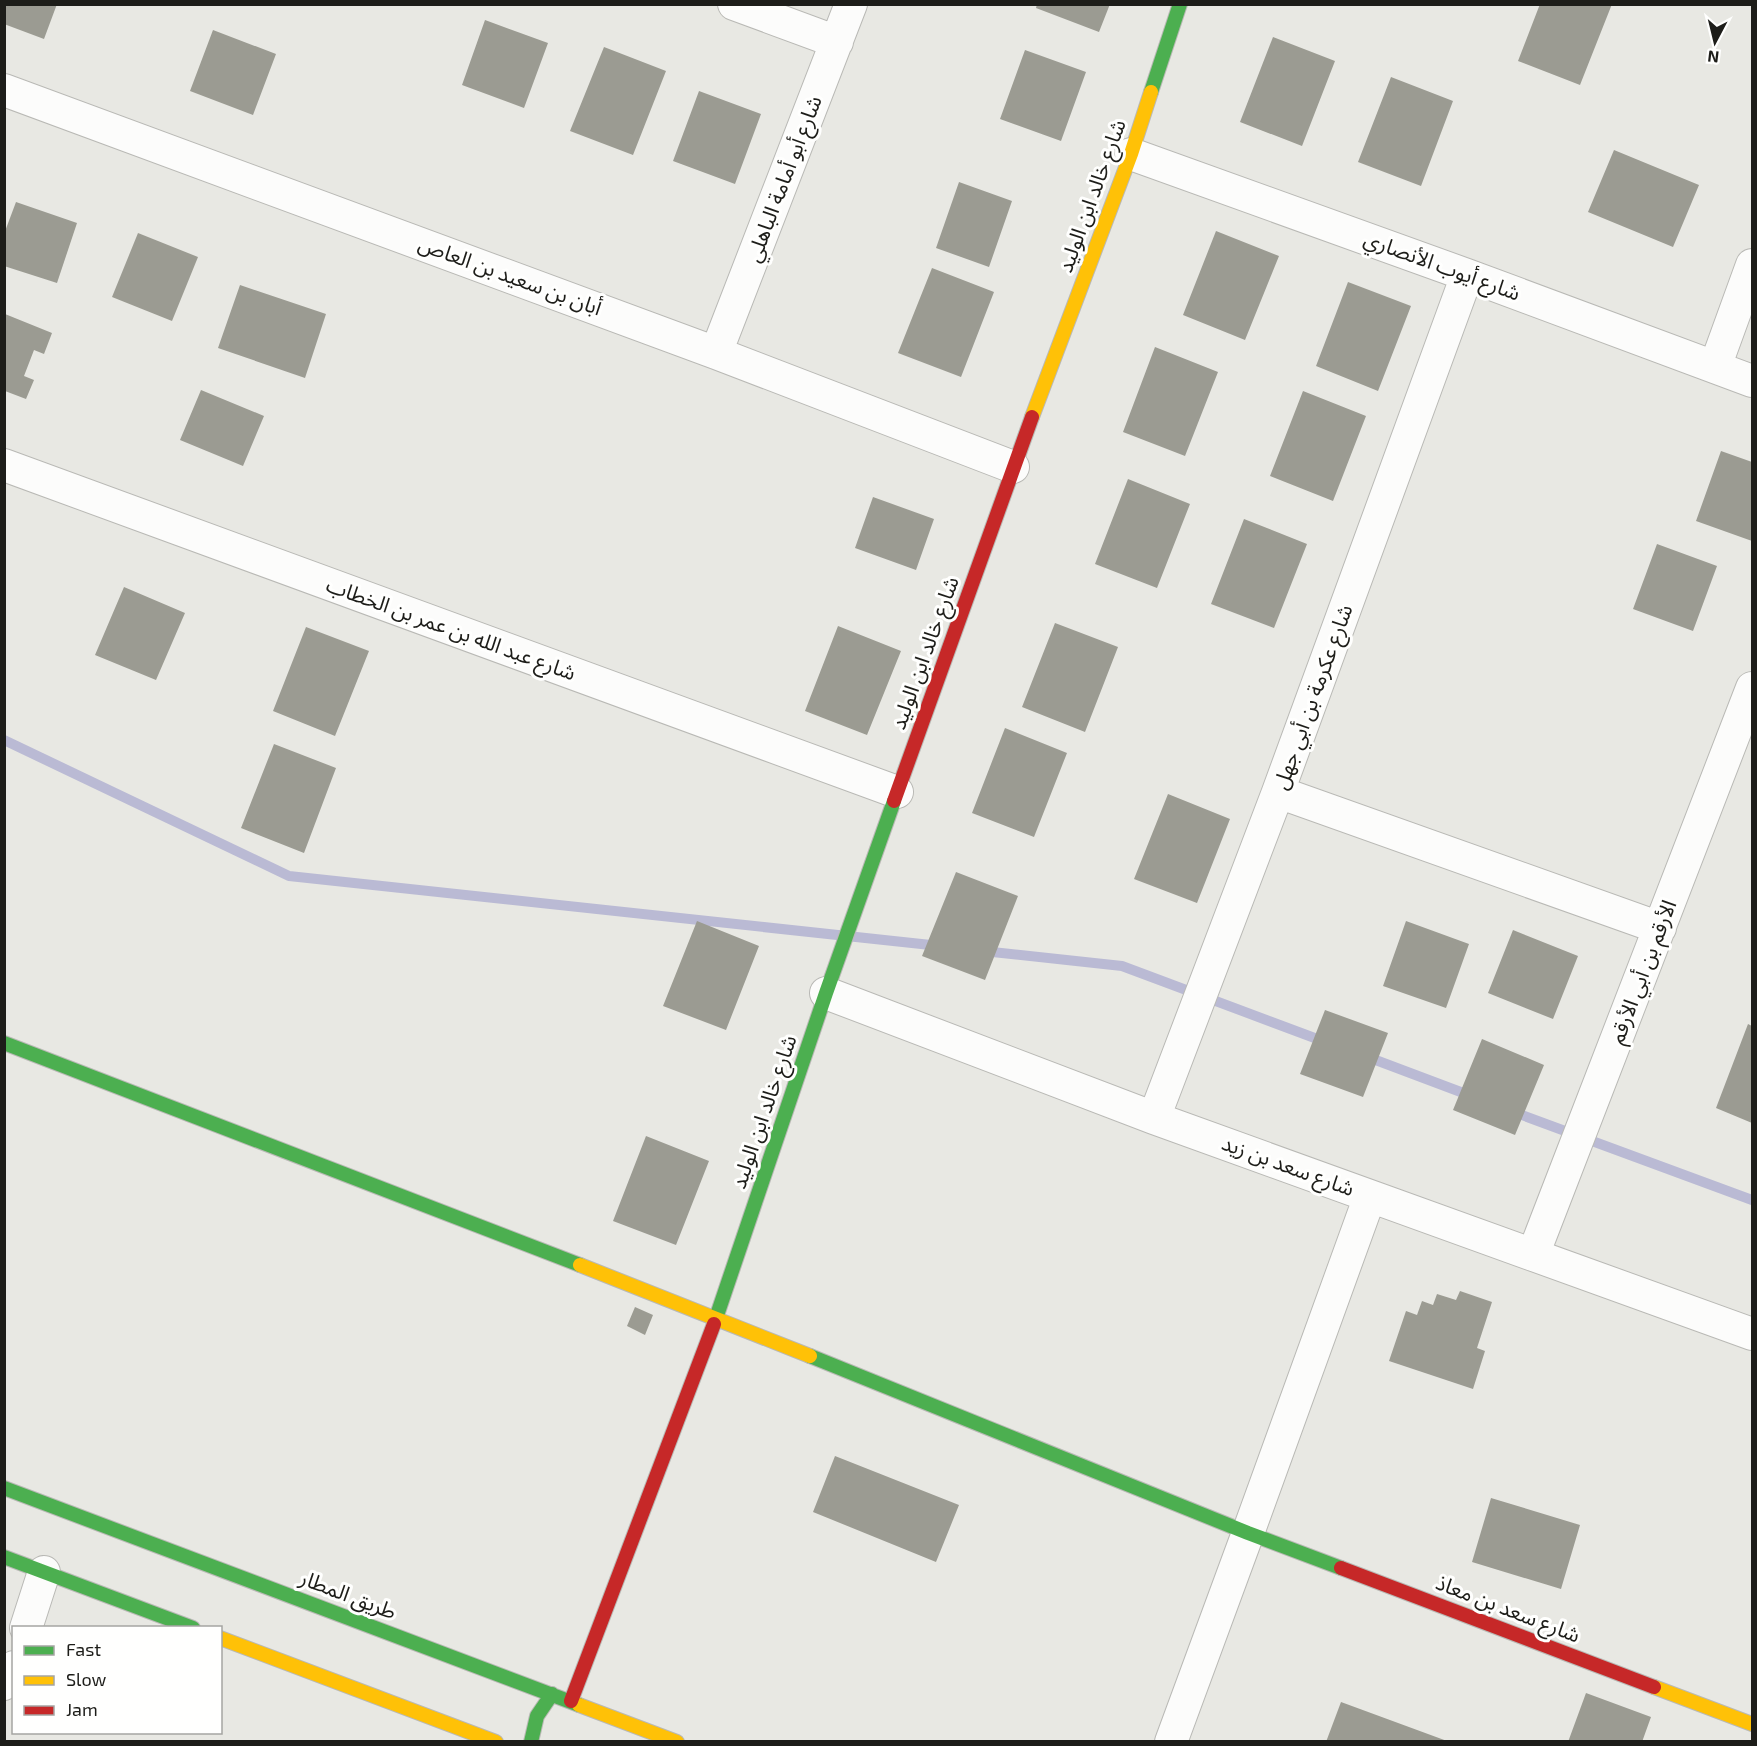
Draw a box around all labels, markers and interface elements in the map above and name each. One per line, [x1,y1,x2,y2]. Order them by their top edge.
north arrow [1685,12,1745,72]
text: N [1706,47,1720,68]
street label: شارع أبو أمامة الباهلي [739,92,830,267]
street label: شارع خالد ابن الوليد [1051,116,1134,277]
street label: شارع أيوب الأنصاري [1359,225,1524,309]
street label: أبان بن سعيد بن العاص [415,230,606,320]
street label: شارع عبد الله بن عمر بن الخطاب [322,571,580,688]
street label: شارع خالد ابن الوليد [884,573,967,734]
street label: شارع عكرمة بن أبي جهل [1267,601,1361,794]
street label: الأرقم بن أبي الأرقم [1603,896,1685,1049]
street label: شارع خالد ابن الوليد [725,1031,804,1193]
street label: شارع سعد بن زيد [1218,1129,1358,1204]
street label: طريق المطار [295,1563,400,1625]
street label: شارع سعد بن معاذ [1431,1569,1584,1650]
legend [12,1626,222,1734]
text: Fast [66,1638,101,1660]
text: Slow [66,1668,107,1690]
text: Jam [66,1698,98,1720]

